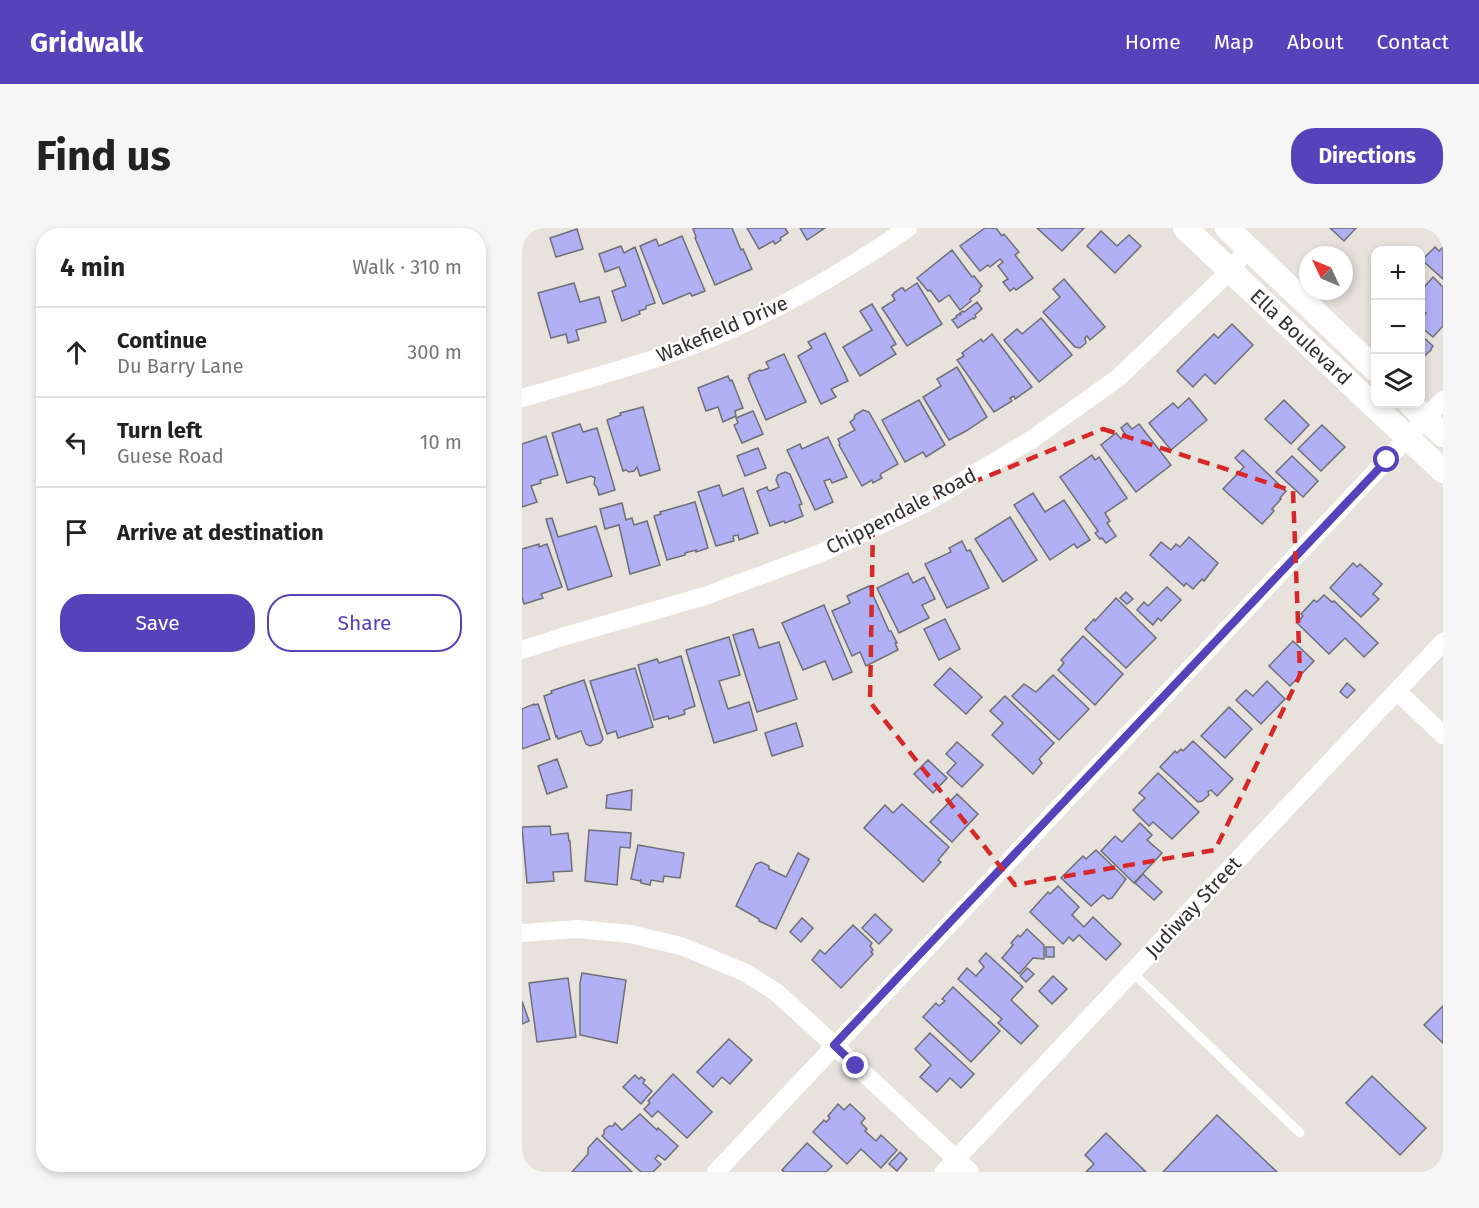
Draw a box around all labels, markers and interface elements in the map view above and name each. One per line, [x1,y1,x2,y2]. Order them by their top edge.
text: Gridwalk [30,26,143,59]
text: Home [1125,29,1181,55]
text: Map [1214,29,1254,55]
text: About [1287,29,1344,55]
text: Contact [1377,29,1449,55]
button: Directions [1291,128,1443,184]
text: Find us [36,131,171,181]
north arrow [1299,246,1353,300]
map controls [1371,246,1425,408]
button: + [1371,246,1425,300]
text: 4 min [60,252,125,283]
text: Walk · 310 m [352,255,462,279]
street label: Ella Boulevard [1245,284,1357,390]
street label: Wakefield Drive [653,291,791,367]
button: − [1371,300,1425,354]
text: Continue [117,327,207,354]
icon: ahead [60,336,93,369]
text: 300 m [407,340,462,364]
text: Du Barry Lane [117,354,244,378]
button: layers [1371,354,1425,408]
text: Turn left [117,417,202,444]
icon: left [60,426,93,459]
text: 10 m [420,430,462,454]
text: Guese Road [117,444,224,468]
route start [1373,446,1399,472]
street label: Chippendale Road [822,463,980,559]
icon: arrive [60,516,93,549]
text: Arrive at destination [117,519,324,546]
button: Save [60,594,255,652]
button: Share [267,594,462,652]
street label: Judiway Street [1140,851,1246,963]
route end [842,1052,868,1078]

